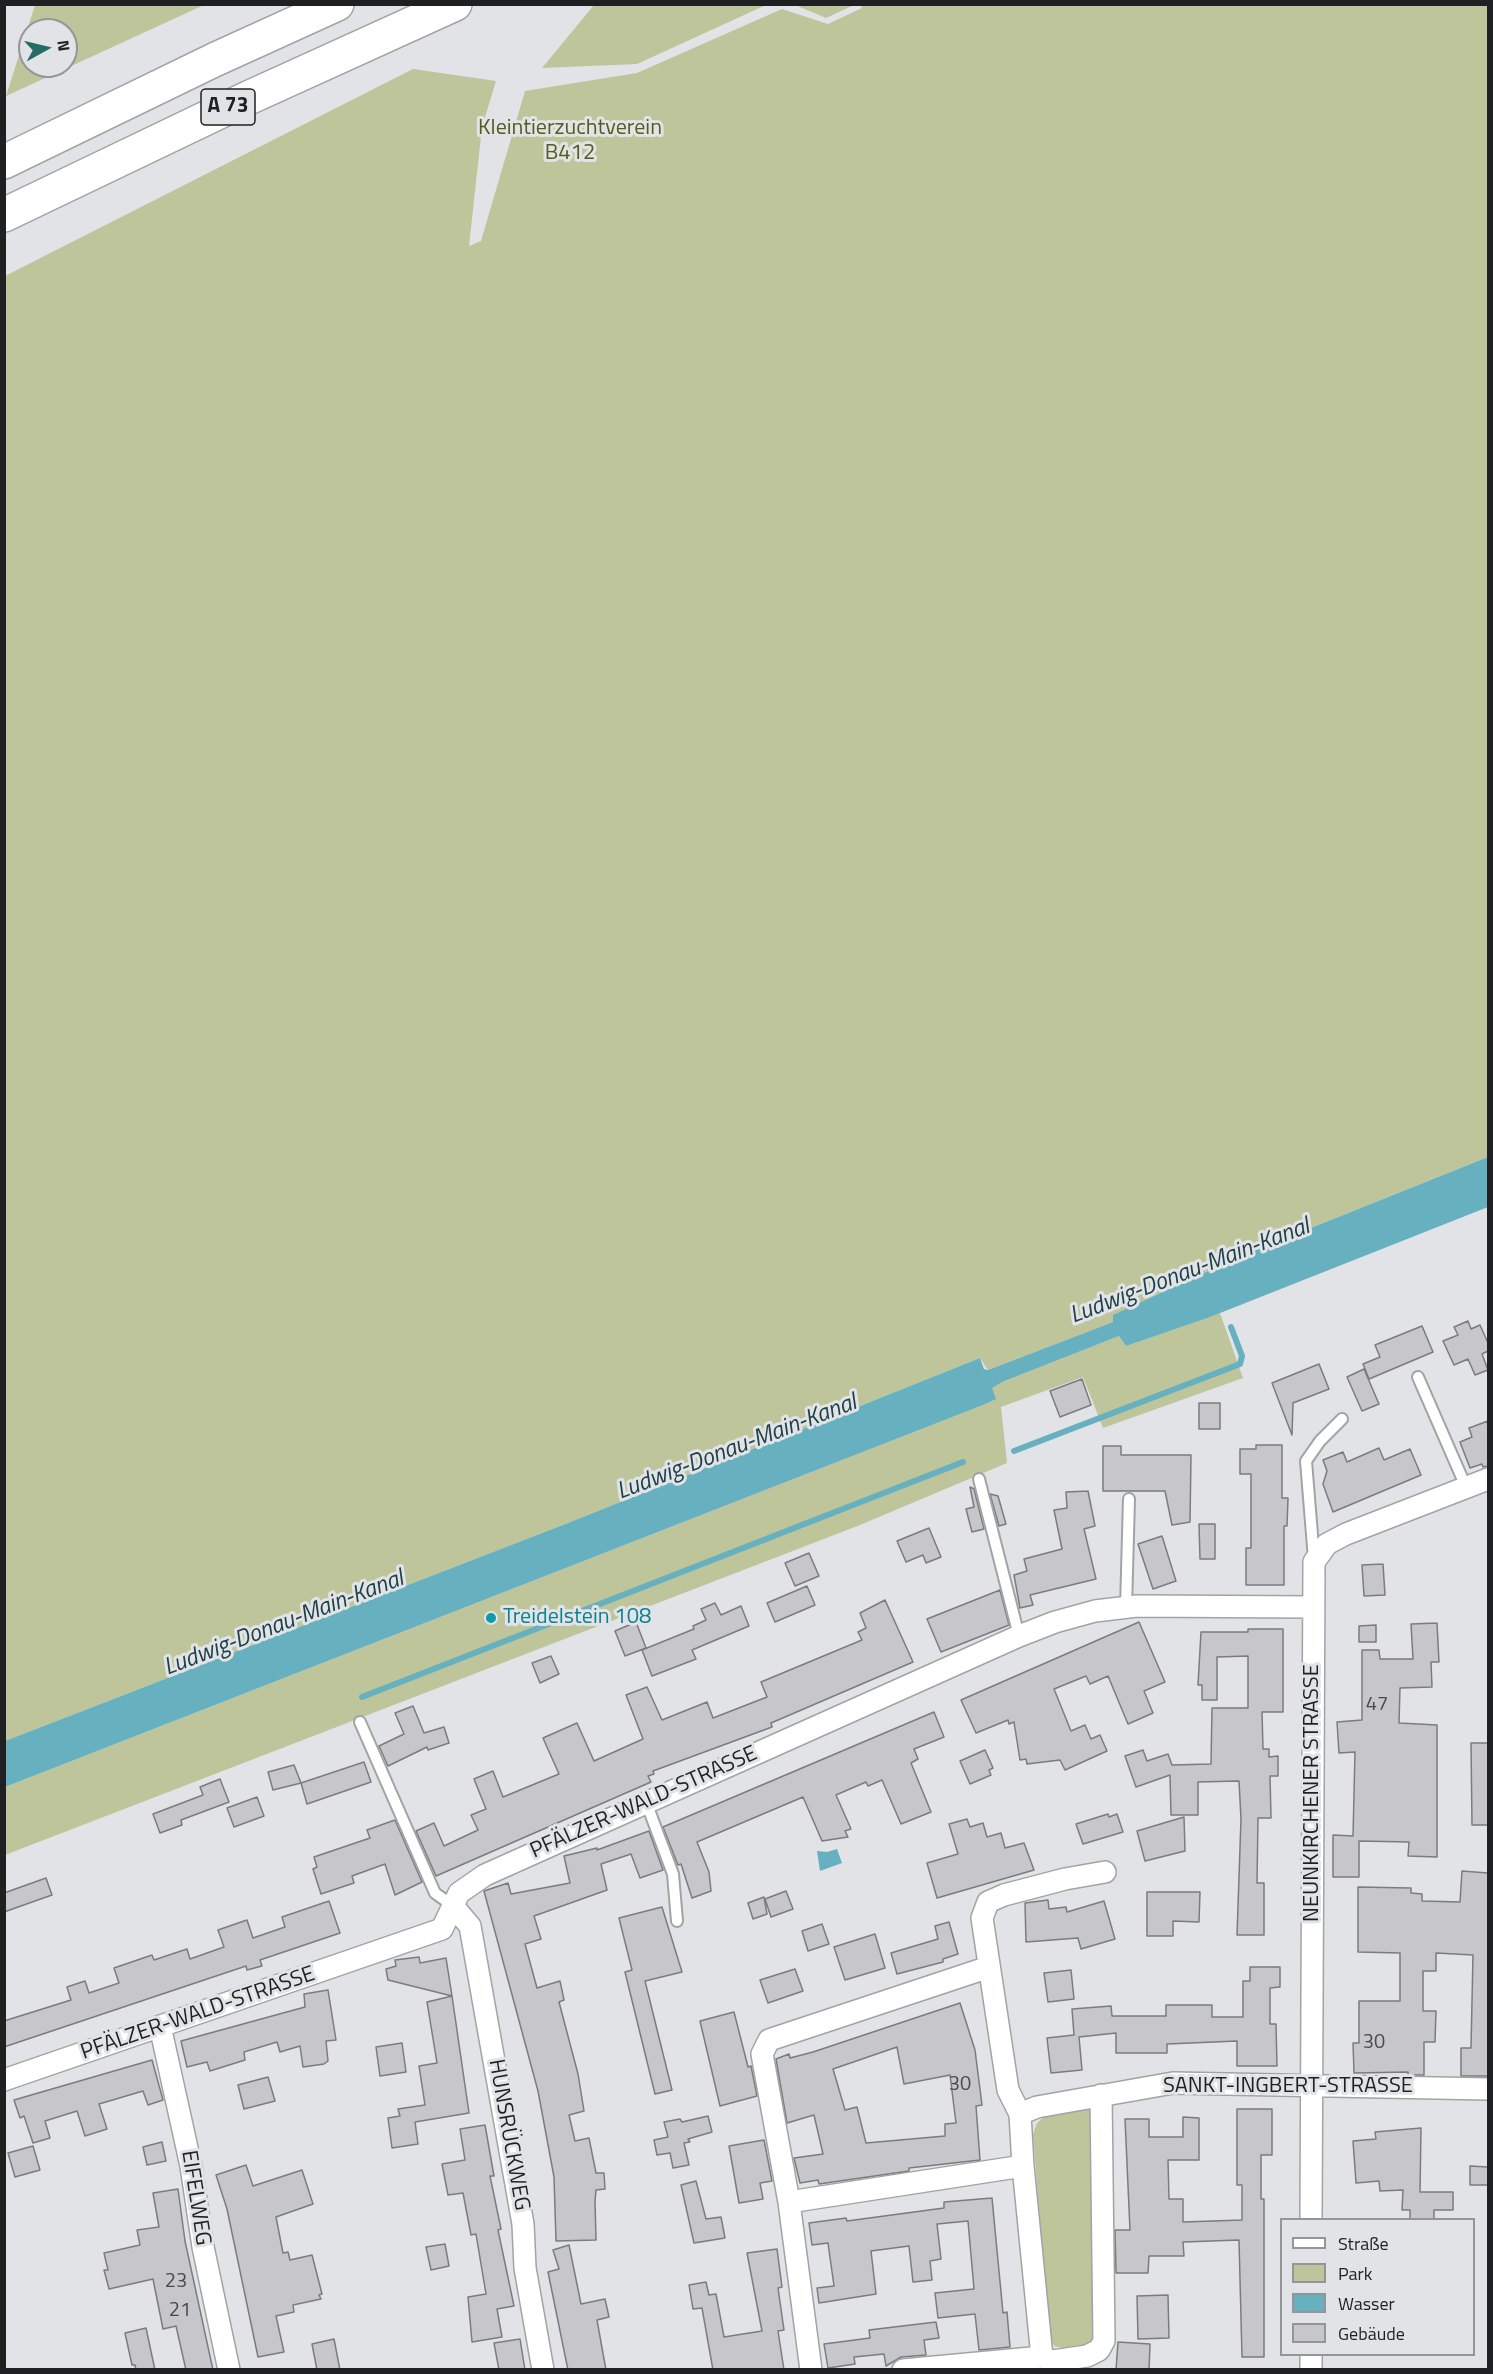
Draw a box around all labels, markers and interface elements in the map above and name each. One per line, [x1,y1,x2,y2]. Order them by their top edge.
north arrow [18,18,78,78]
text: N [51,39,76,53]
road number: A 73 [201,89,255,125]
park label: Kleintierzuchtverein B412 [478,116,662,168]
water label: Ludwig-Donau-Main-Kanal [1066,1213,1314,1331]
water label: Ludwig-Donau-Main-Kanal [613,1389,861,1507]
water label: Ludwig-Donau-Main-Kanal [160,1565,408,1683]
place label: Treidelstein 108 [503,1605,651,1631]
marker: Treidelstein 108 [484,1611,498,1625]
street label: NEUNKIRCHENER STRASSE [1300,1664,1326,1922]
house number: 47 [1366,1693,1388,1717]
street label: PFÄLZER-WALD-STRASSE [526,1741,762,1865]
street label: PFÄLZER-WALD-STRASSE [78,1962,318,2066]
house number: 30 [1363,2031,1385,2055]
street label: HUNSRÜCKWEG [482,2057,534,2213]
house number: 30 [949,2073,971,2097]
street label: SANKT-INGBERT-STRASSE [1163,2074,1413,2100]
street label: EIFELWEG [174,2149,216,2247]
legend [1280,2218,1475,2356]
text: Straße [1338,2230,1389,2257]
text: Park [1338,2260,1372,2287]
house number: 23 [165,2270,187,2294]
text: Wasser [1338,2290,1395,2317]
house number: 21 [169,2299,191,2323]
text: Gebäude [1338,2320,1405,2347]

